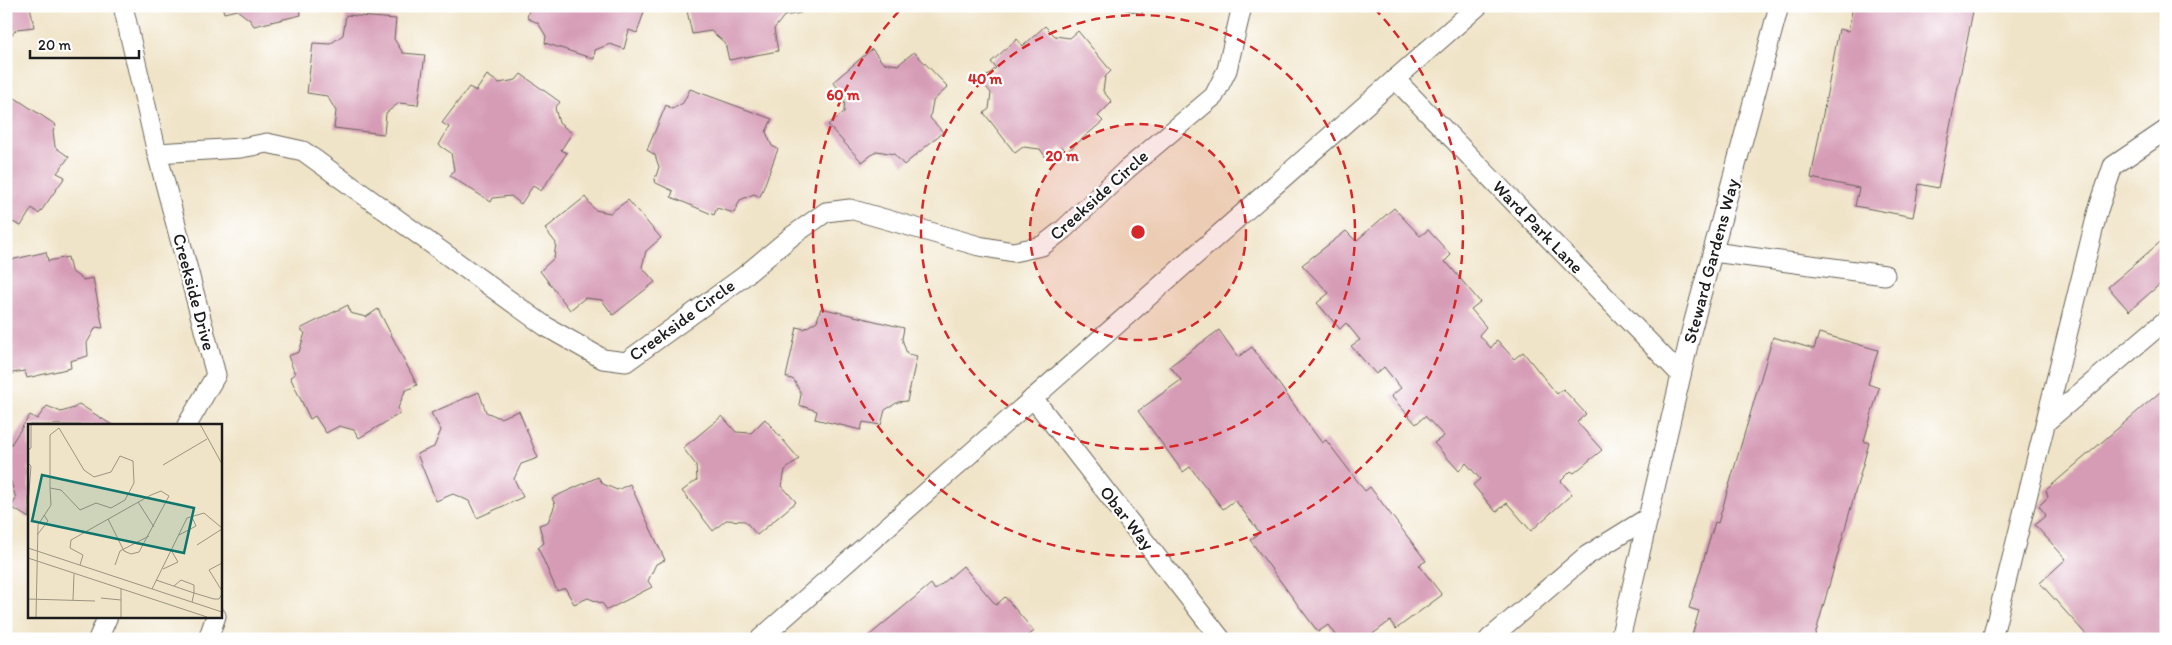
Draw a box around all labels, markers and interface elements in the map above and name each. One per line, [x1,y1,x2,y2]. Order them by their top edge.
scale bar [30,28,139,60]
text: 20 m [38,36,72,54]
text: 40 m [968,70,1003,88]
text: 60 m [826,86,860,104]
street label: Creekside Circle [1045,145,1153,245]
text: 20 m [1045,147,1079,165]
street label: Ward Park Lane [1488,176,1588,278]
street label: Steward Gardens Way [1678,176,1744,346]
centre of rings [1129,223,1147,241]
street label: Creekside Drive [168,231,220,353]
street label: Creekside Circle [625,274,739,366]
inset map [28,424,221,618]
street label: Obar Way [1095,482,1159,555]

